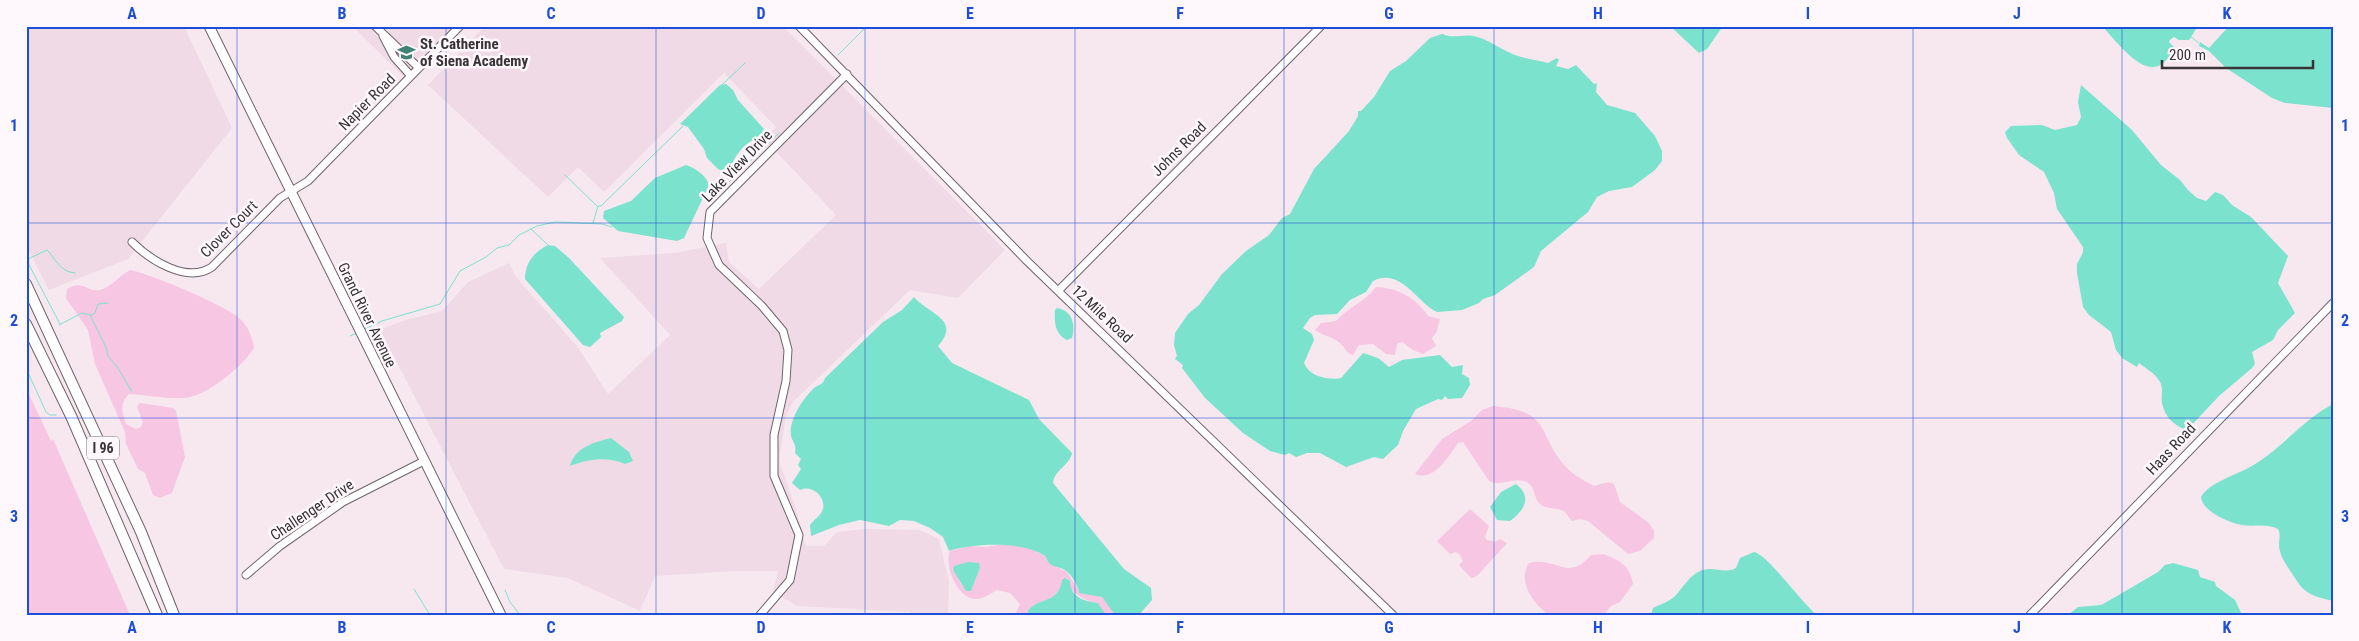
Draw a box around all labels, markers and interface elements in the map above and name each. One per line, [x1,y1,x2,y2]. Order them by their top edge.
text: A [127,4,137,23]
text: B [338,4,347,23]
text: C [546,4,556,23]
text: D [756,4,766,23]
text: E [966,4,974,23]
text: F [1176,4,1184,23]
text: G [1384,4,1394,23]
text: H [1593,4,1603,23]
text: I [1806,4,1810,23]
text: J [2013,4,2021,23]
text: K [2223,4,2232,23]
place label: St. Catherine of Siena Academy [420,35,528,70]
scale bar [2162,38,2313,70]
school or university icon: St. Catherine of Siena Academy [396,43,416,63]
text: 200 m [2169,46,2206,64]
street label: Napier Road [335,70,399,134]
text: 1 [10,116,18,135]
text: 1 [2341,116,2349,135]
street label: Johns Road [1148,118,1210,180]
street label: Lake View Drive [698,126,776,206]
street label: Clover Court [197,197,261,261]
street label: Grand River Avenue [334,260,400,370]
street label: 12 Mile Road [1068,281,1136,347]
text: 2 [10,311,18,330]
text: 2 [2341,311,2349,330]
street label: Haas Road [2143,419,2199,479]
road number: I 96 [87,436,119,459]
street label: Challenger Drive [267,476,357,544]
text: 3 [10,507,18,526]
text: 3 [2341,507,2349,526]
text: A [127,618,137,637]
text: B [338,618,347,637]
text: C [546,618,556,637]
text: D [756,618,766,637]
text: E [966,618,974,637]
text: F [1176,618,1184,637]
text: G [1384,618,1394,637]
text: H [1593,618,1603,637]
text: I [1806,618,1810,637]
text: J [2013,618,2021,637]
text: K [2223,618,2232,637]

